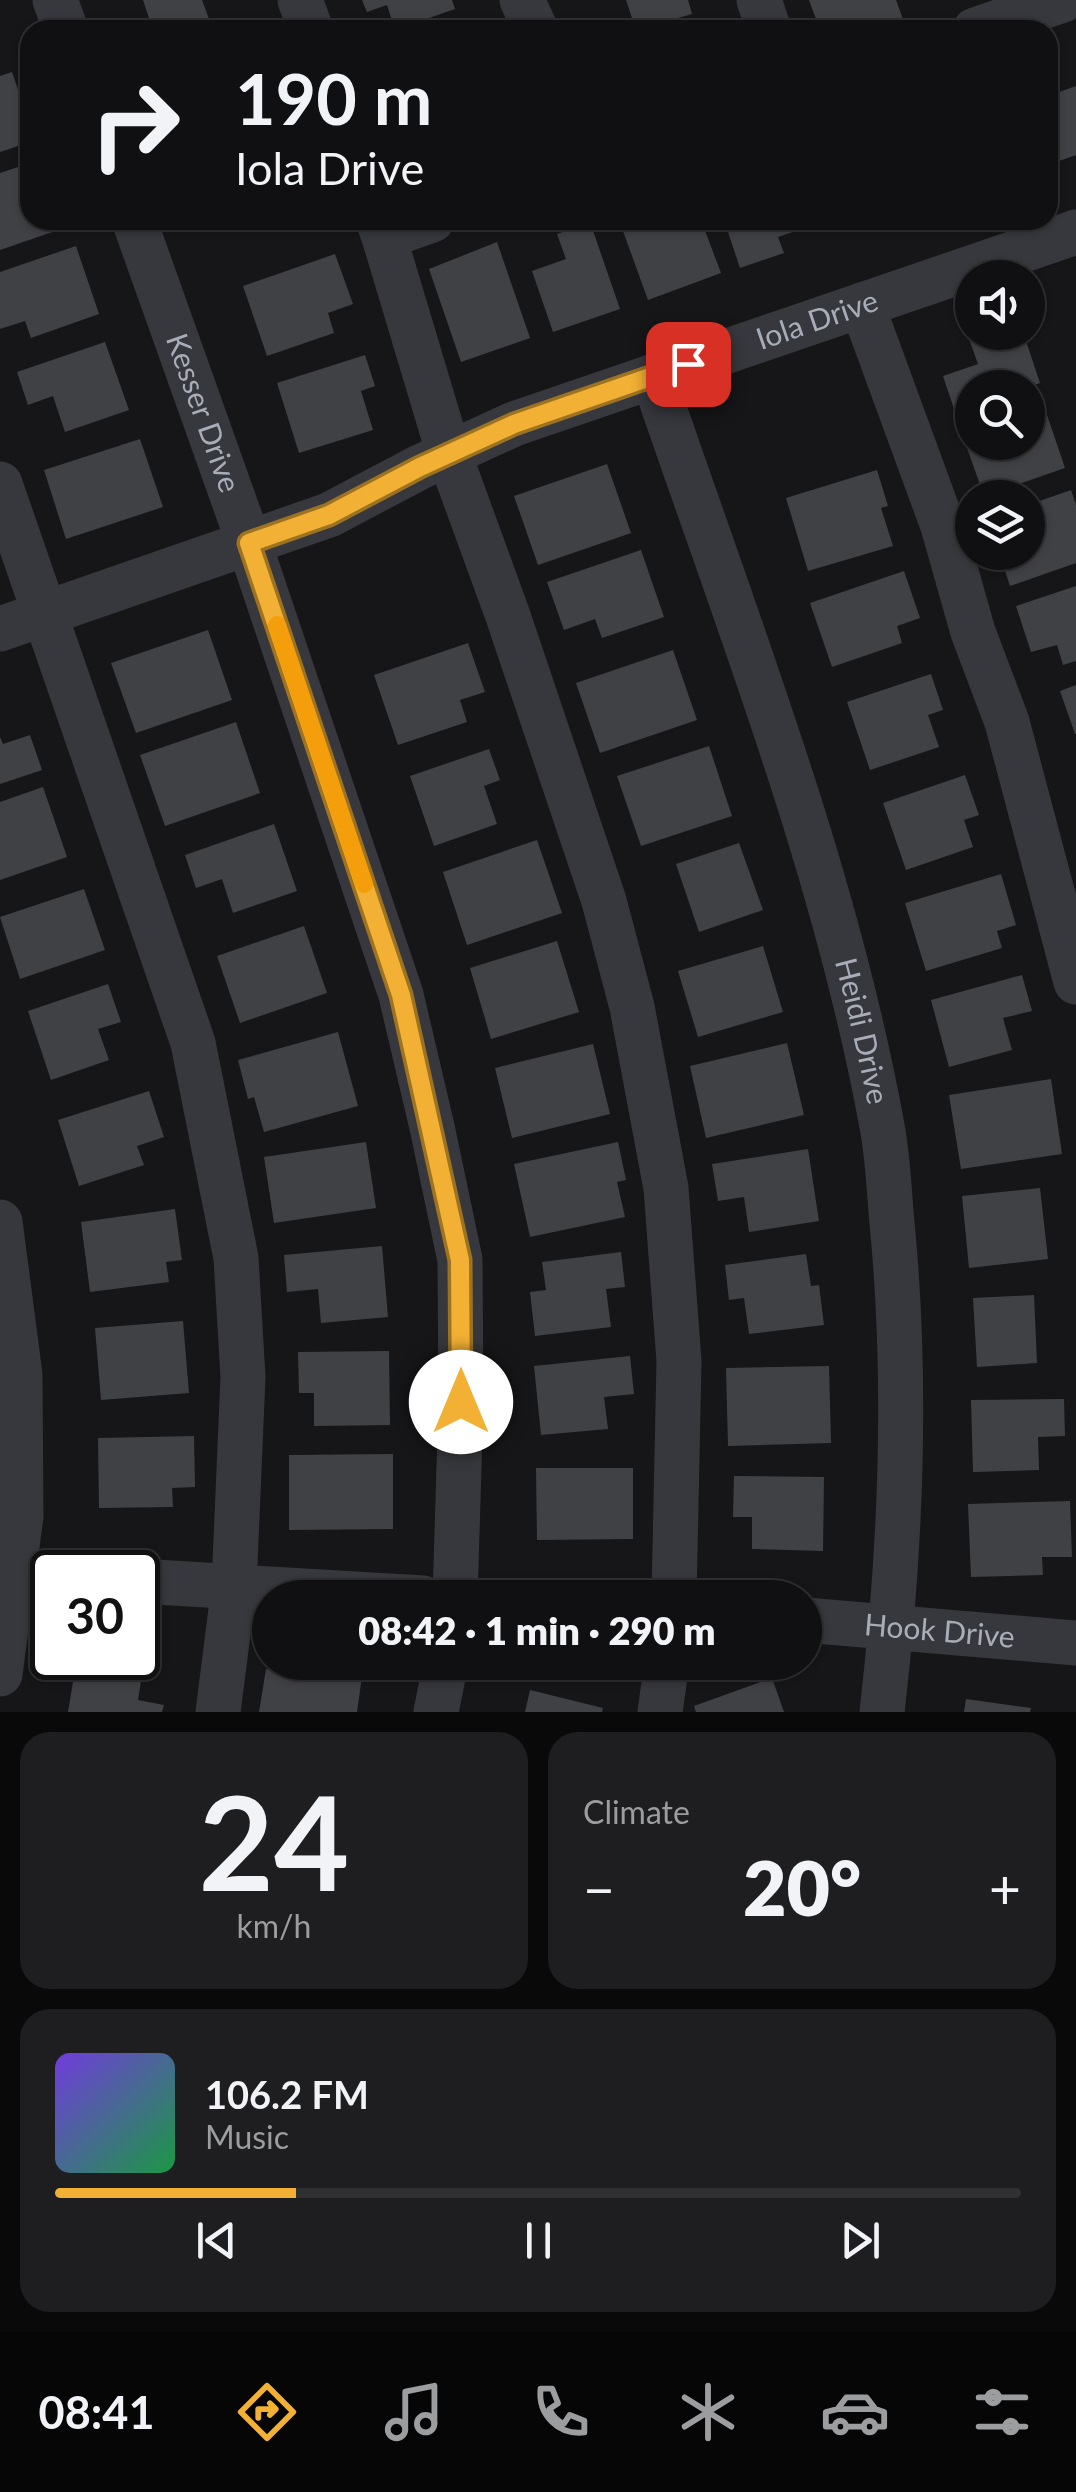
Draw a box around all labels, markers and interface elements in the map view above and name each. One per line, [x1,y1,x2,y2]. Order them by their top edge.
text: 190 m [235,56,432,140]
icon: right [70,60,200,190]
text: Iola Drive [235,141,424,195]
map controls [955,260,1045,570]
button: sound [955,260,1045,350]
street label: Iola Drive [751,281,882,356]
pin [646,322,731,407]
street label: Kesser Drive [160,328,249,497]
icon: arrive [661,337,716,392]
button: search [955,370,1045,460]
button: layers [955,480,1045,570]
street label: Heidi Drive [829,954,897,1107]
position arrow [409,1350,513,1454]
speed limit sign: 30 [30,1550,160,1680]
street label: Hook Drive [863,1605,1016,1654]
text: 08:42 · 1 min · 290 m [358,1607,716,1653]
text: 24 [199,1763,349,1919]
text: Climate [583,1792,690,1831]
text: 20° [743,1842,861,1932]
text: − [583,1855,615,1921]
text: + [989,1855,1021,1921]
text: km/h [237,1906,311,1945]
text: 106.2 FM [205,2071,369,2117]
text: Music [205,2117,289,2156]
icon: previous [189,2213,244,2268]
icon: pause [511,2213,566,2268]
icon: next [833,2213,888,2268]
icon: directions [232,2377,302,2447]
icon: music [379,2377,449,2447]
icon: phone [526,2377,596,2447]
icon: climate [673,2377,743,2447]
icon: car [820,2377,890,2447]
icon: filters [967,2377,1037,2447]
text: 08:41 [39,2385,155,2439]

